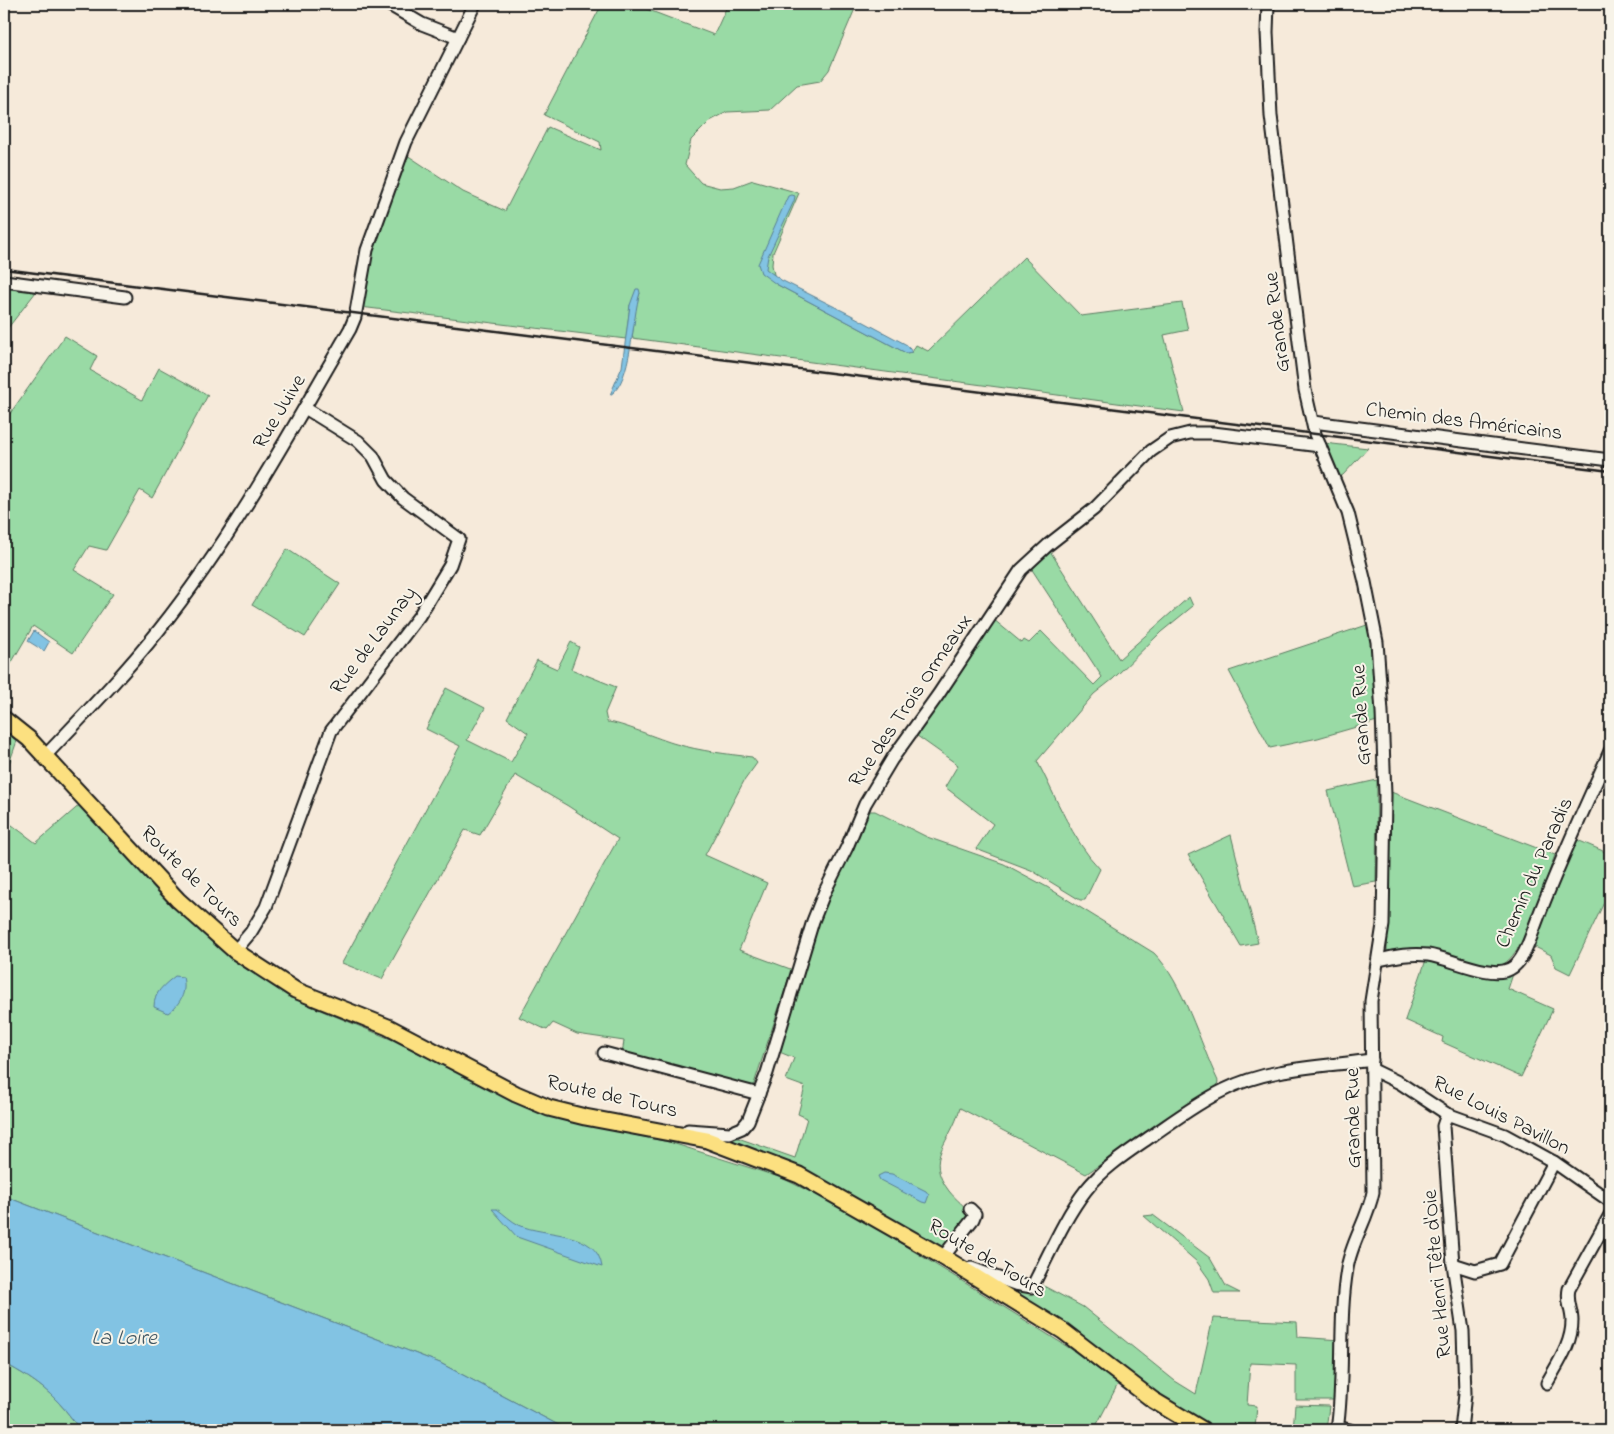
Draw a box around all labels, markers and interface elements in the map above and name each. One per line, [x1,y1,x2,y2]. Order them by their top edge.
street label: Grande Rue [1257,270,1299,374]
street label: Rue Juive [246,368,314,455]
street label: Chemin des Américains [1364,395,1564,449]
street label: Rue de Launay [323,580,426,703]
street label: Rue des Trois Ormeaux [842,608,980,794]
street label: Grande Rue [1344,663,1380,766]
street label: Chemin du Paradis [1488,793,1582,953]
street label: Route de Tours [133,819,249,935]
street label: Route de Tours [543,1067,681,1127]
street label: Grande Rue [1338,1067,1370,1169]
street label: Rue Louis Pavillon [1427,1068,1575,1164]
street label: Rue Henri Tête d'Oie [1416,1188,1460,1359]
street label: Route de Tours [922,1212,1052,1306]
water label: La Loire [91,1323,158,1355]

